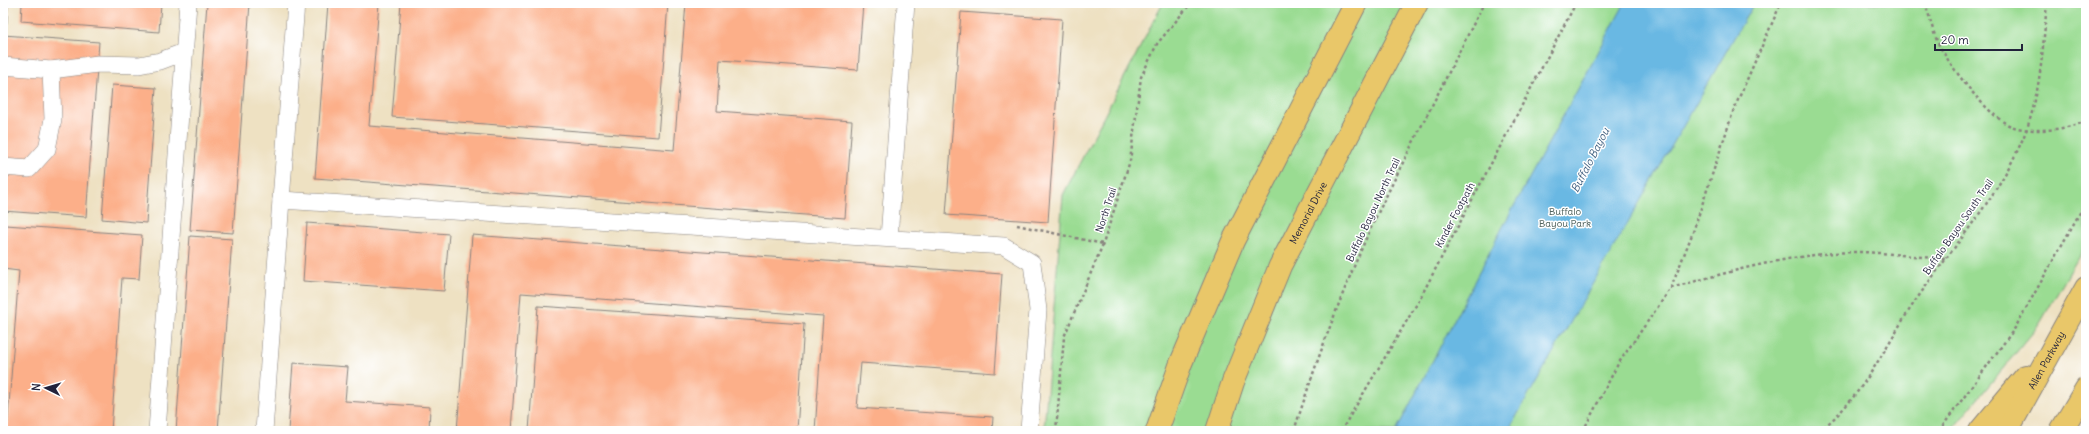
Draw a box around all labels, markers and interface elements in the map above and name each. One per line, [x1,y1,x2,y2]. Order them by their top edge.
scale bar [1935,26,2022,52]
text: 20 m [1941,32,1969,47]
water label: Buffalo Bayou [1568,125,1613,195]
street label: Buffalo Bayou North Trail [1343,156,1403,264]
street label: Buffalo Bayou South Trail [1920,177,1996,277]
street label: Memorial Drive [1286,179,1329,246]
street label: Kinder Footpath [1432,180,1478,250]
street label: North Trail [1093,186,1119,234]
park label: Buffalo Bayou Park [1539,205,1591,230]
street label: Allen Parkway [2025,329,2067,391]
north arrow [26,368,66,408]
text: N [29,383,43,392]

